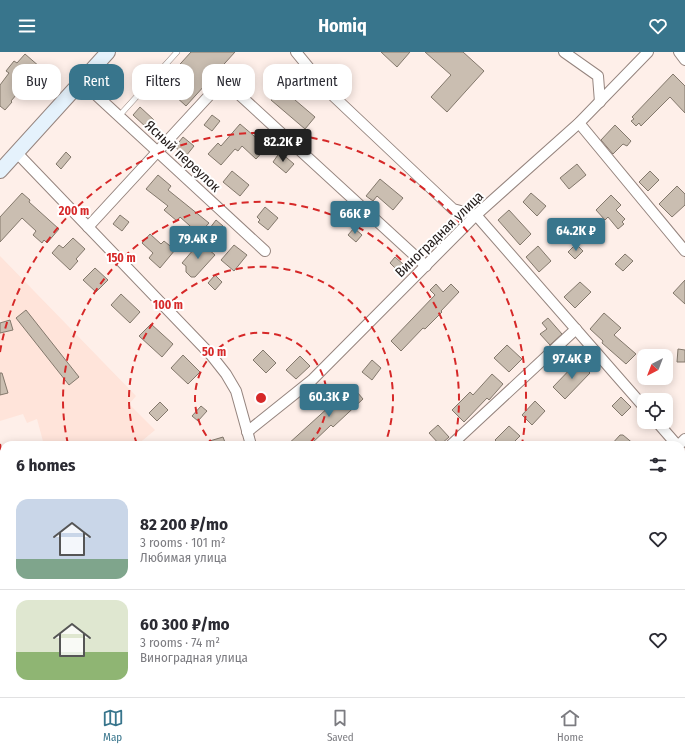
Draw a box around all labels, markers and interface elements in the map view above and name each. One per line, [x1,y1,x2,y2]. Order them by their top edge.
icon: menu [16,15,38,37]
text: Homiq [318,15,367,37]
icon: heart [647,15,669,37]
chip: Buy [12,64,61,100]
chip: Rent [69,64,124,100]
chip: Filters [132,64,194,100]
chip: New [202,64,255,100]
chip: Apartment [263,64,352,100]
street label: Ясный переулок [141,117,224,196]
pin: 82.2K ₽ [246,129,320,163]
text: 82.2K ₽ [263,134,303,149]
street label: Виноградная улица [392,188,487,281]
pin: 66K ₽ [327,201,383,235]
text: 200 m [58,204,89,218]
text: 66K ₽ [340,206,370,221]
pin: 64.2K ₽ [539,218,613,252]
text: 64.2K ₽ [556,223,596,238]
pin: 79.4K ₽ [161,226,235,260]
text: 79.4K ₽ [179,231,217,246]
text: 150 m [106,251,136,265]
text: 100 m [153,298,183,312]
text: 50 m [202,345,226,359]
pin: 97.4K ₽ [535,346,609,380]
north arrow [637,349,673,385]
map controls [637,349,673,429]
text: 97.4K ₽ [553,351,591,366]
pin: 60.3K ₽ [292,384,366,418]
text: 60.3K ₽ [309,389,349,404]
centre of rings [254,391,268,405]
button: locate [637,393,673,429]
icon: filters [647,454,669,476]
text: 6 homes [16,455,75,476]
text: 82 200 ₽/mo [140,514,228,535]
icon: home [48,515,96,563]
icon: heart [647,528,669,550]
text: 3 rooms · 101 m² [140,535,225,550]
text: Любимая улица [140,550,227,565]
text: 60 300 ₽/mo [140,614,230,635]
icon: home [48,616,96,664]
icon: heart [647,629,669,651]
text: 3 rooms · 74 m² [140,635,220,650]
text: Виноградная улица [140,650,248,665]
tab: Map [102,707,124,744]
tab: Saved [327,707,354,744]
tab: Home [557,707,583,744]

